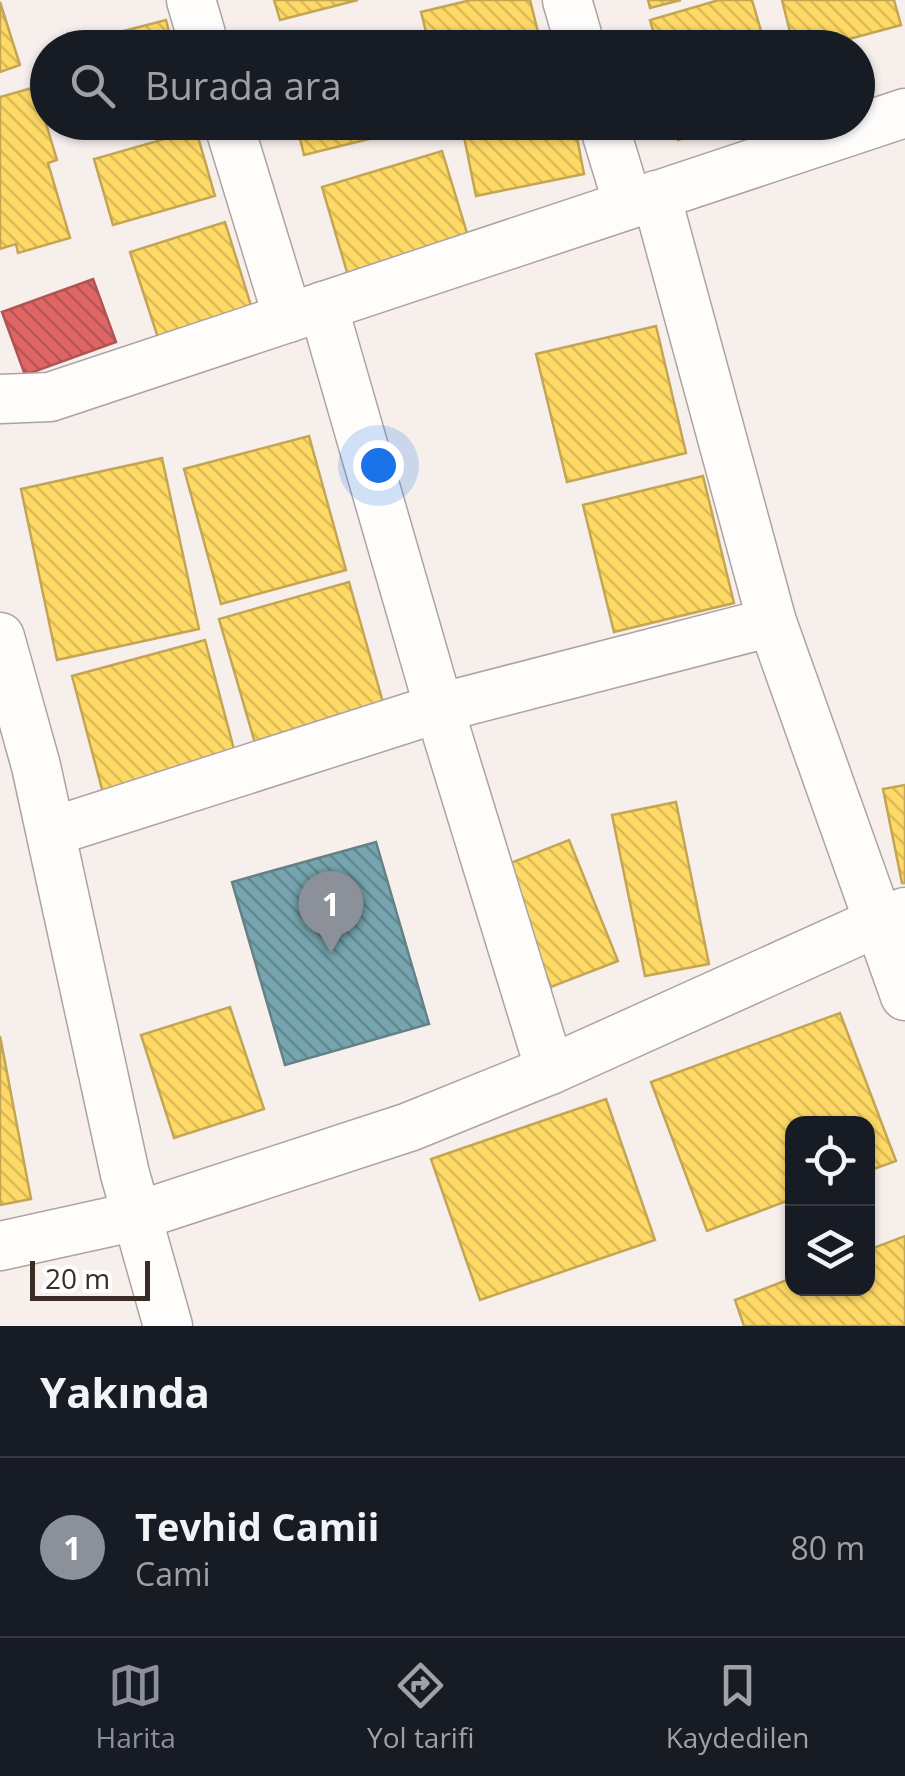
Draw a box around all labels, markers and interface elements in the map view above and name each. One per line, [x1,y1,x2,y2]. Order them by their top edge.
search box [30,30,875,140]
icon: search [65,58,120,113]
text: Burada ara [145,59,342,111]
your location [353,440,404,491]
pin: 1 [298,870,364,953]
map controls [785,1116,875,1296]
button: locate [785,1116,875,1206]
button: layers [785,1206,875,1296]
scale bar [30,1256,150,1300]
text: 20 m [45,1259,110,1297]
text: Yakında [40,1363,210,1420]
text: Tevhid Camii [135,1500,379,1552]
text: 1 [63,1526,82,1569]
text: 80 m [790,1526,865,1569]
text: Cami [135,1552,211,1595]
tab: Harita [96,1658,176,1756]
tab: Yol tarifi [367,1658,474,1756]
tab: Kaydedilen [666,1658,809,1756]

